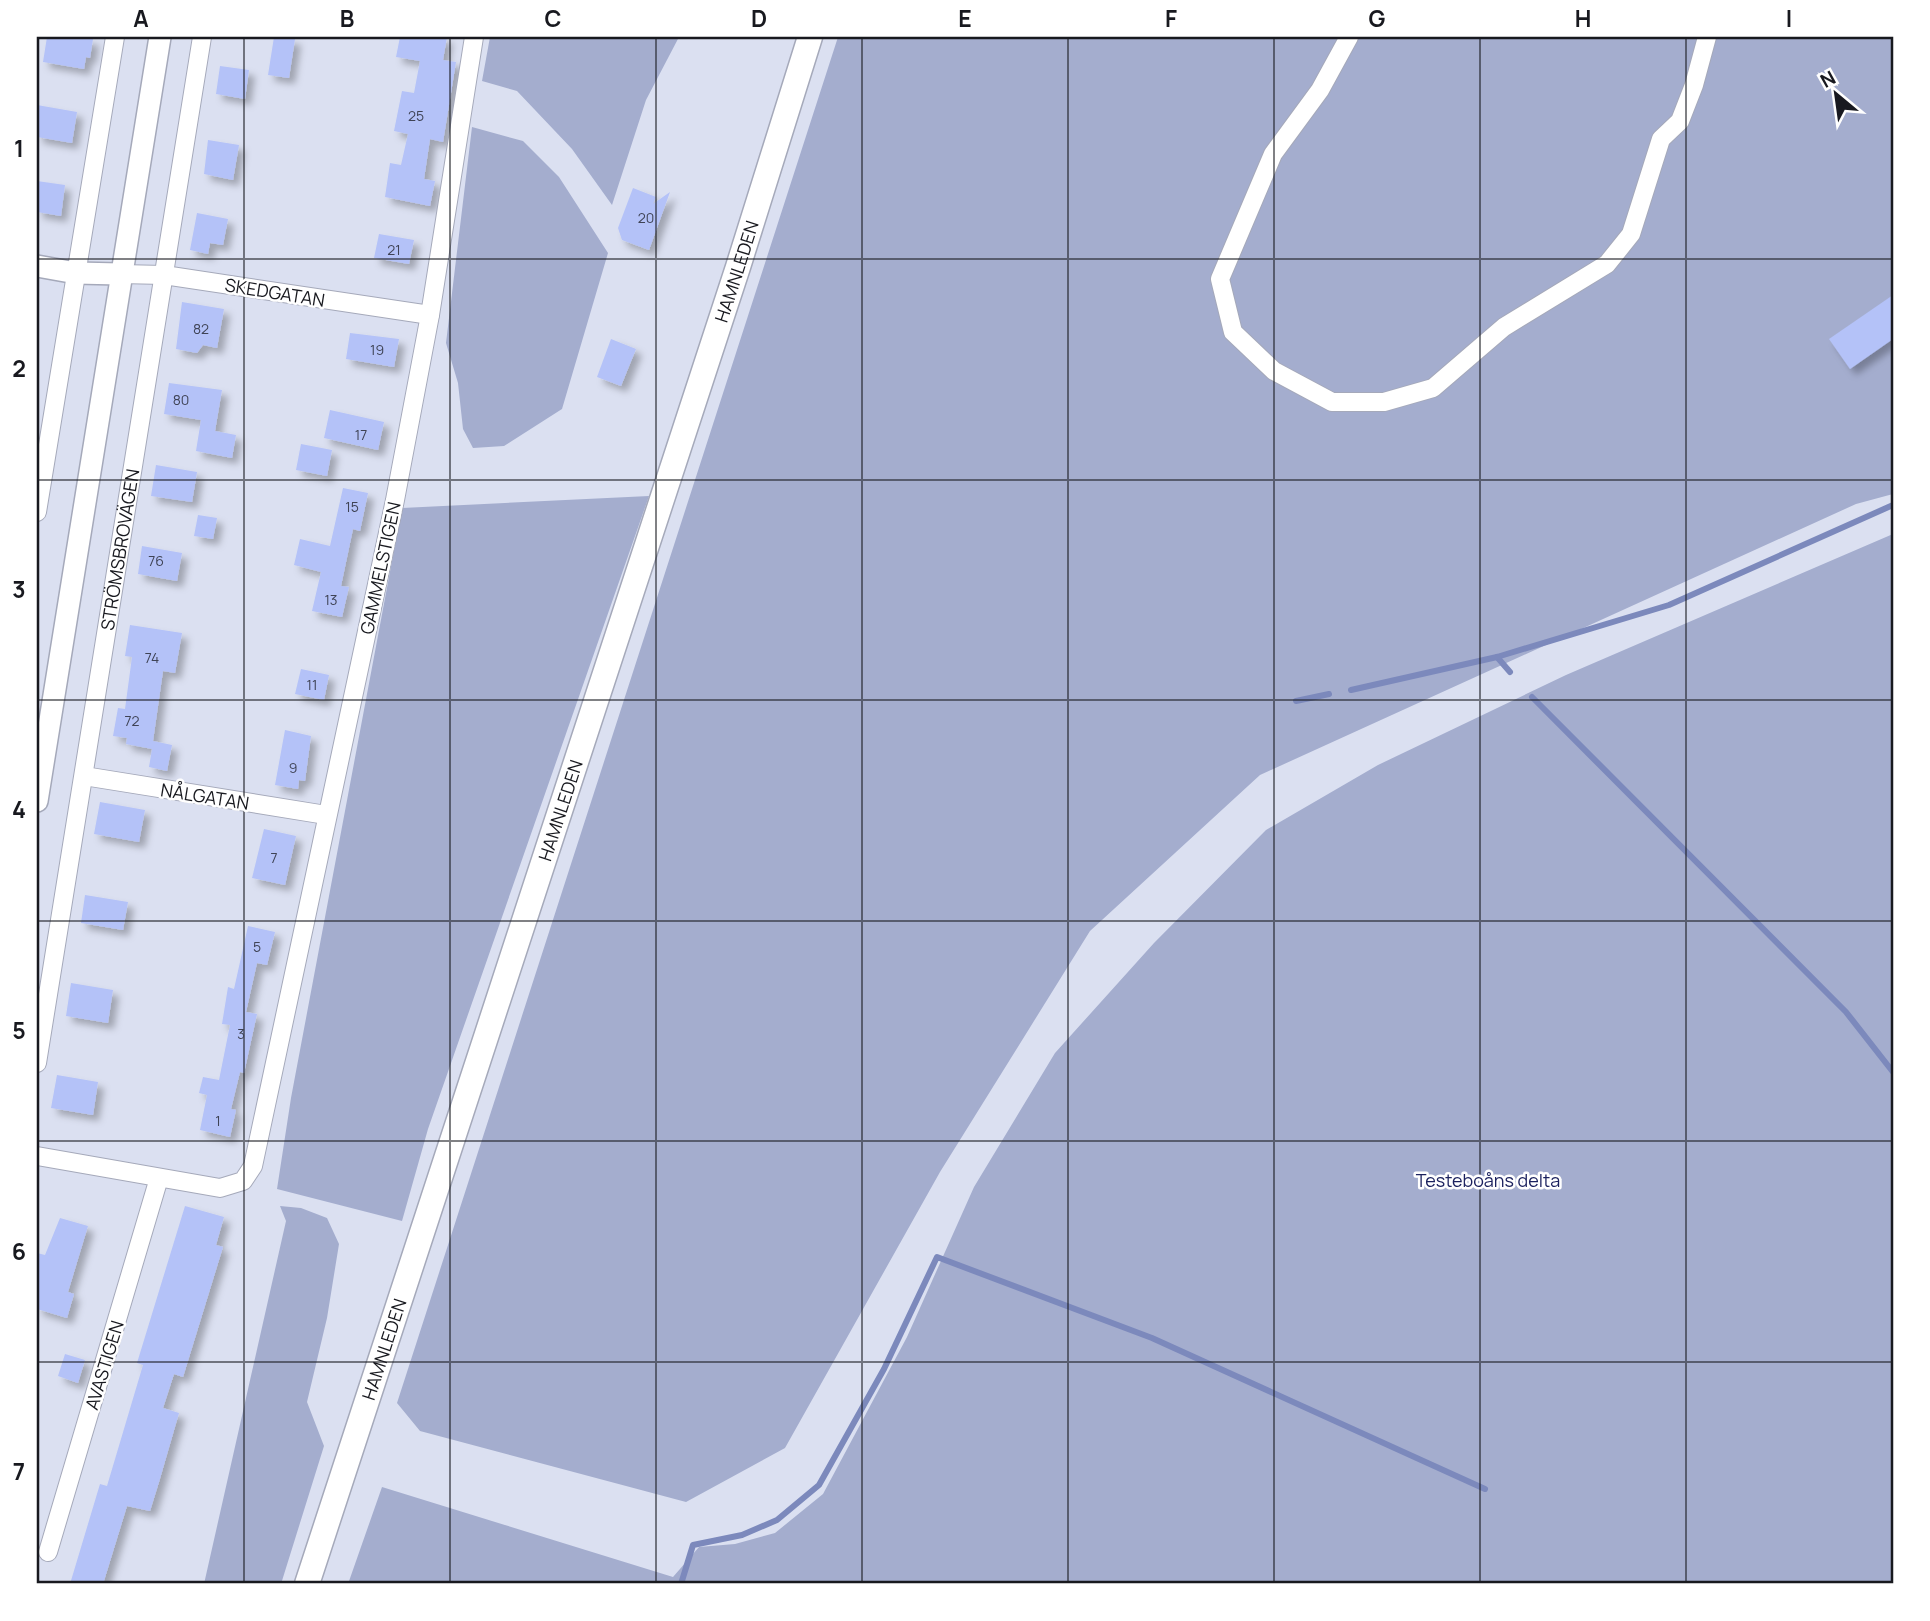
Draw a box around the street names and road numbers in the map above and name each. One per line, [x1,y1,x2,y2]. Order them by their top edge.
street label: HAMNLEDEN [709,218,764,325]
street label: SKEDGATAN [223,272,327,312]
street label: STRÖMSBROVÄGEN [95,467,144,632]
street label: GAMMELSTIGEN [354,500,406,636]
street label: HAMNLEDEN [532,757,588,864]
street label: NÅLGATAN [159,777,251,815]
street label: HAMNLEDEN [356,1295,412,1403]
street label: AVASTIGEN [79,1317,129,1413]

